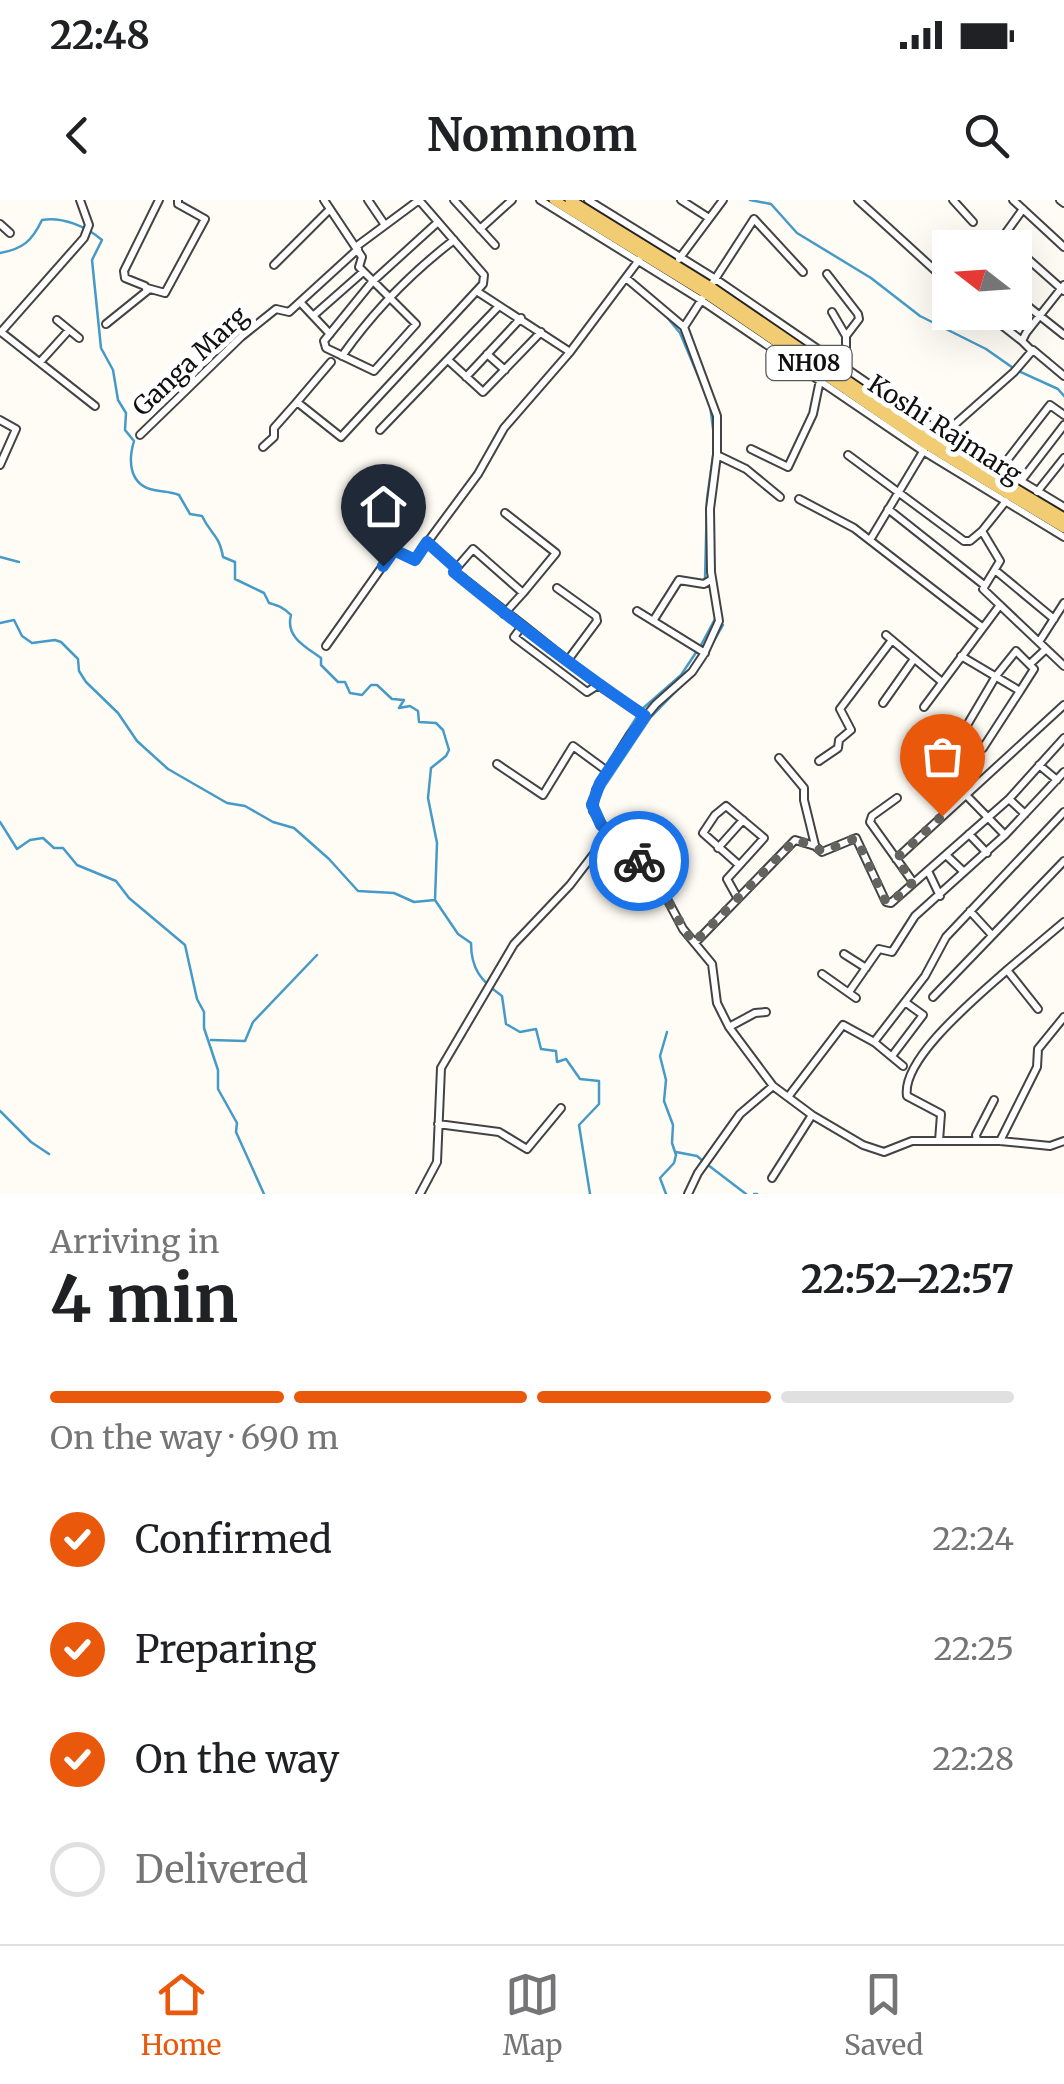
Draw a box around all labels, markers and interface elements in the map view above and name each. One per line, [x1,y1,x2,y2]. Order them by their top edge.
text: 22:48 [50,12,150,59]
text: Nomnom [427,107,637,163]
icon: back [50,108,105,163]
icon: search [959,108,1014,163]
north arrow [932,230,1032,330]
map controls [932,230,1032,330]
street label: Ganga Marg [126,299,254,423]
road number: NH08 [766,346,852,380]
street label: Koshi Rajmarg [862,368,1028,490]
pin [341,464,426,567]
icon: home [356,479,411,534]
pin [900,714,985,817]
icon: bag [915,729,970,784]
courier [589,811,689,911]
icon: bike [612,834,667,889]
text: Arriving in [50,1222,219,1262]
text: 22:52–22:57 [801,1256,1014,1303]
text: 4 min [50,1258,238,1340]
text: On the way · 690 m [50,1418,339,1458]
icon: check [50,1512,105,1567]
text: Confirmed [135,1516,332,1563]
text: 22:24 [932,1519,1014,1559]
icon: check [50,1622,105,1677]
text: Preparing [135,1626,317,1673]
text: 22:25 [933,1629,1014,1669]
icon: check [50,1732,105,1787]
text: On the way [135,1736,339,1783]
text: 22:28 [932,1739,1014,1779]
text: Delivered [135,1846,308,1893]
tab: Home [141,1967,221,2063]
tab: Map [503,1967,563,2063]
tab: Saved [844,1967,923,2063]

